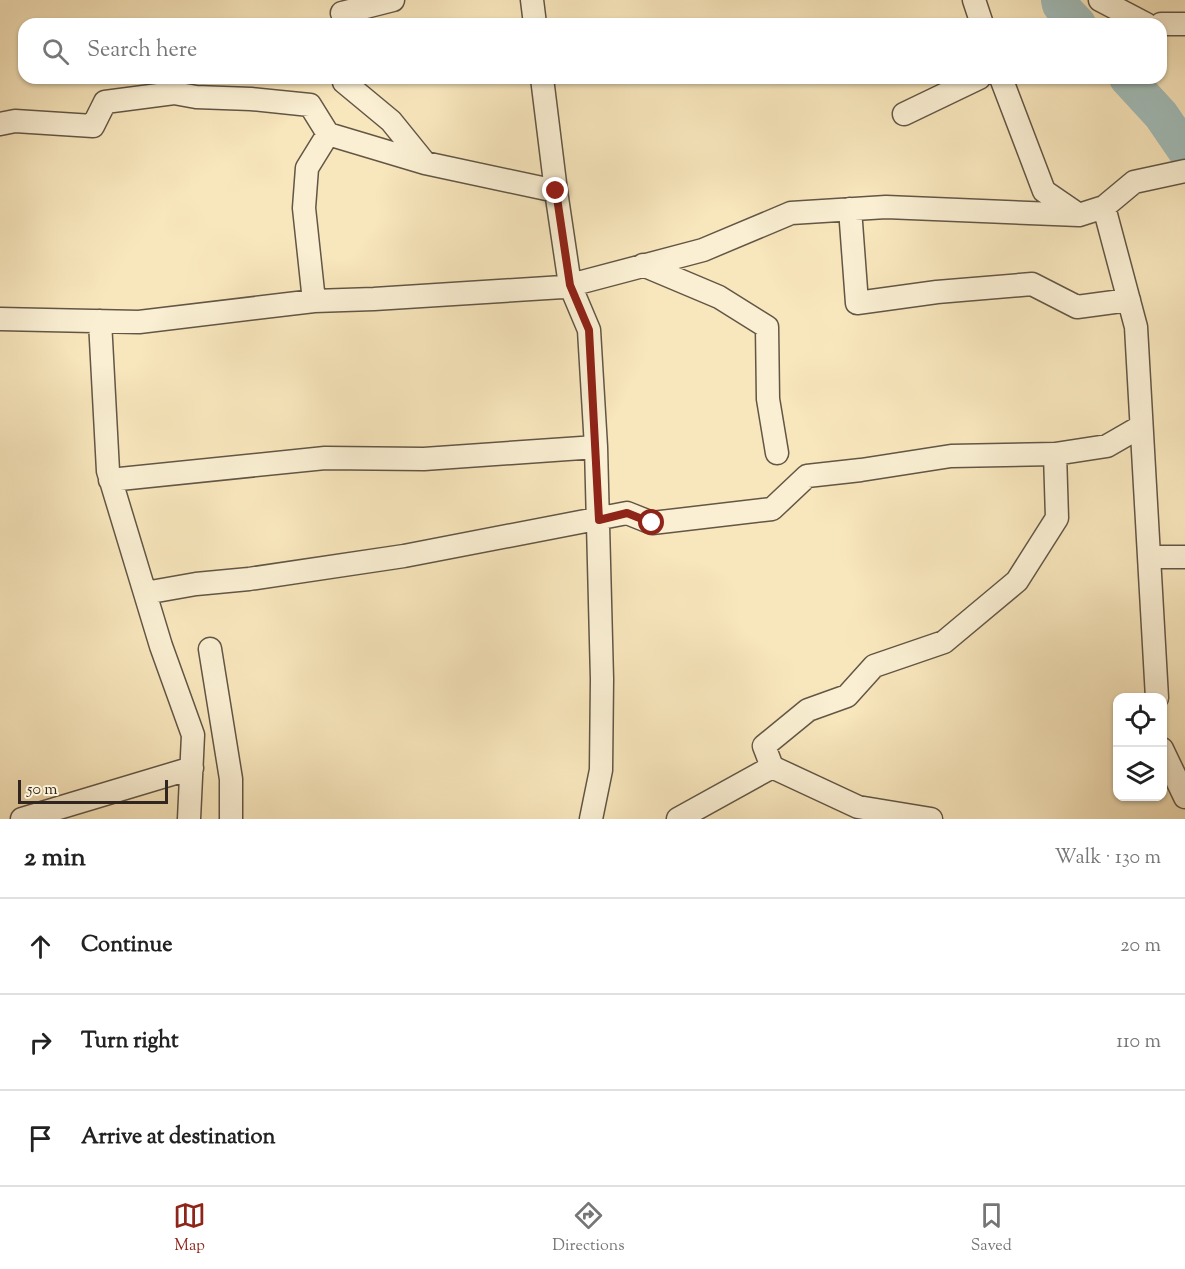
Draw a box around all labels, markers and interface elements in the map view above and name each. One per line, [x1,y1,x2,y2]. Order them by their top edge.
search box [18,18,1167,84]
icon: search [39,35,72,68]
text: Search here [87,35,197,67]
route end [542,177,568,203]
route start [638,509,664,535]
map controls [1113,693,1167,801]
button: locate [1113,693,1167,747]
button: layers [1113,747,1167,801]
scale bar [18,777,168,804]
text: 50 m [27,779,58,802]
text: 2 min [24,840,86,877]
text: Walk · 130 m [1054,844,1161,873]
icon: ahead [24,930,57,963]
text: Continue [81,930,172,962]
text: 20 m [1120,932,1161,961]
icon: right [24,1026,57,1059]
text: Turn right [81,1026,178,1058]
text: 110 m [1116,1028,1161,1057]
icon: arrive [24,1122,57,1155]
text: Arrive at destination [81,1122,276,1154]
tab: Map [173,1199,206,1258]
tab: Directions [552,1199,625,1258]
tab: Saved [971,1199,1012,1258]

